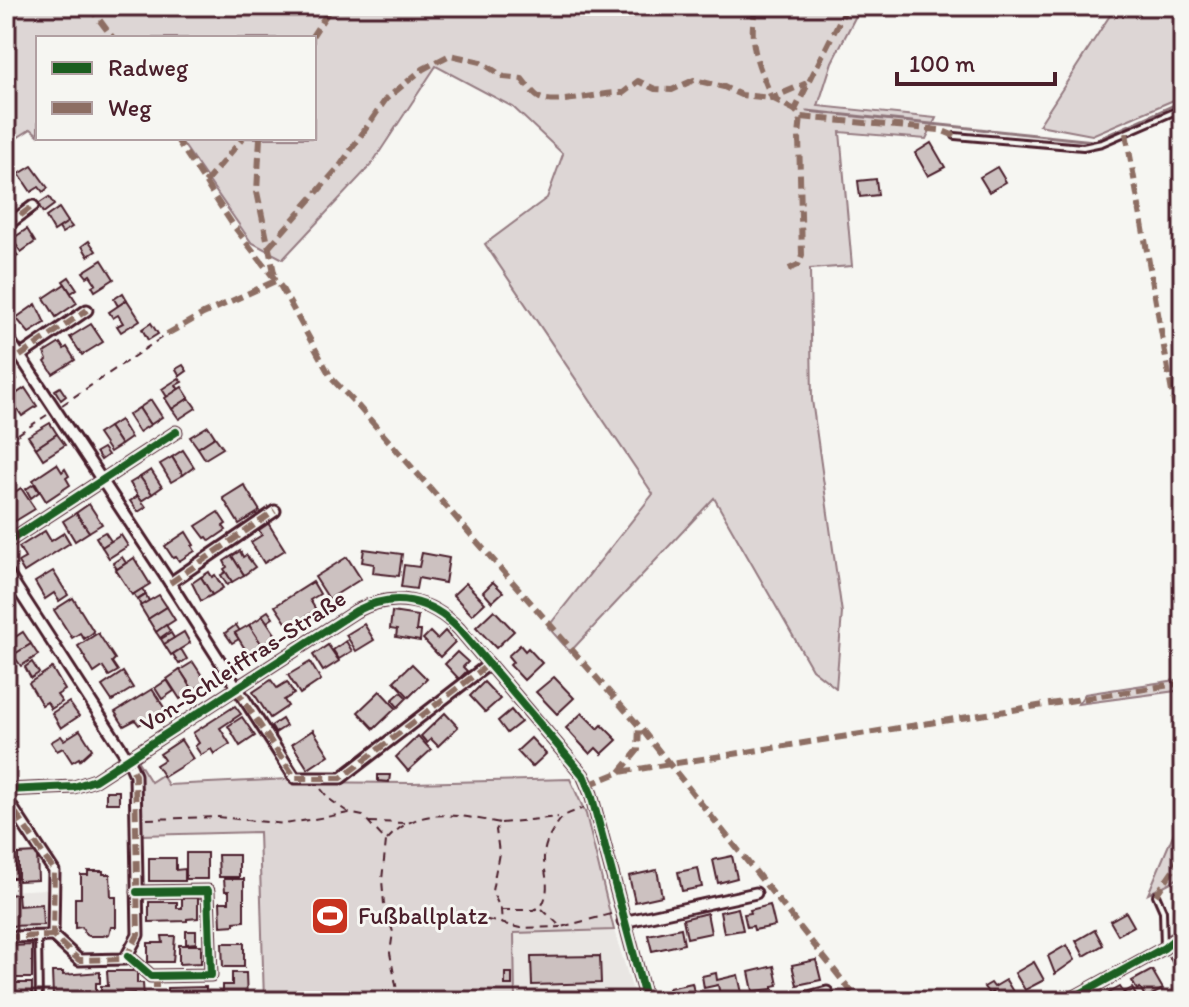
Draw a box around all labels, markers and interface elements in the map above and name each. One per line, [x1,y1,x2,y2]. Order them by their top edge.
legend [36,36,316,140]
scale bar [897,36,1055,86]
text: 100 m [909,49,975,78]
text: Radweg [108,53,189,82]
text: Weg [108,93,152,122]
street label: Von-Schleiffras-Straße [134,583,351,738]
sports icon: Fußballplatz [309,895,351,937]
place label: Fußballplatz [358,901,488,930]

